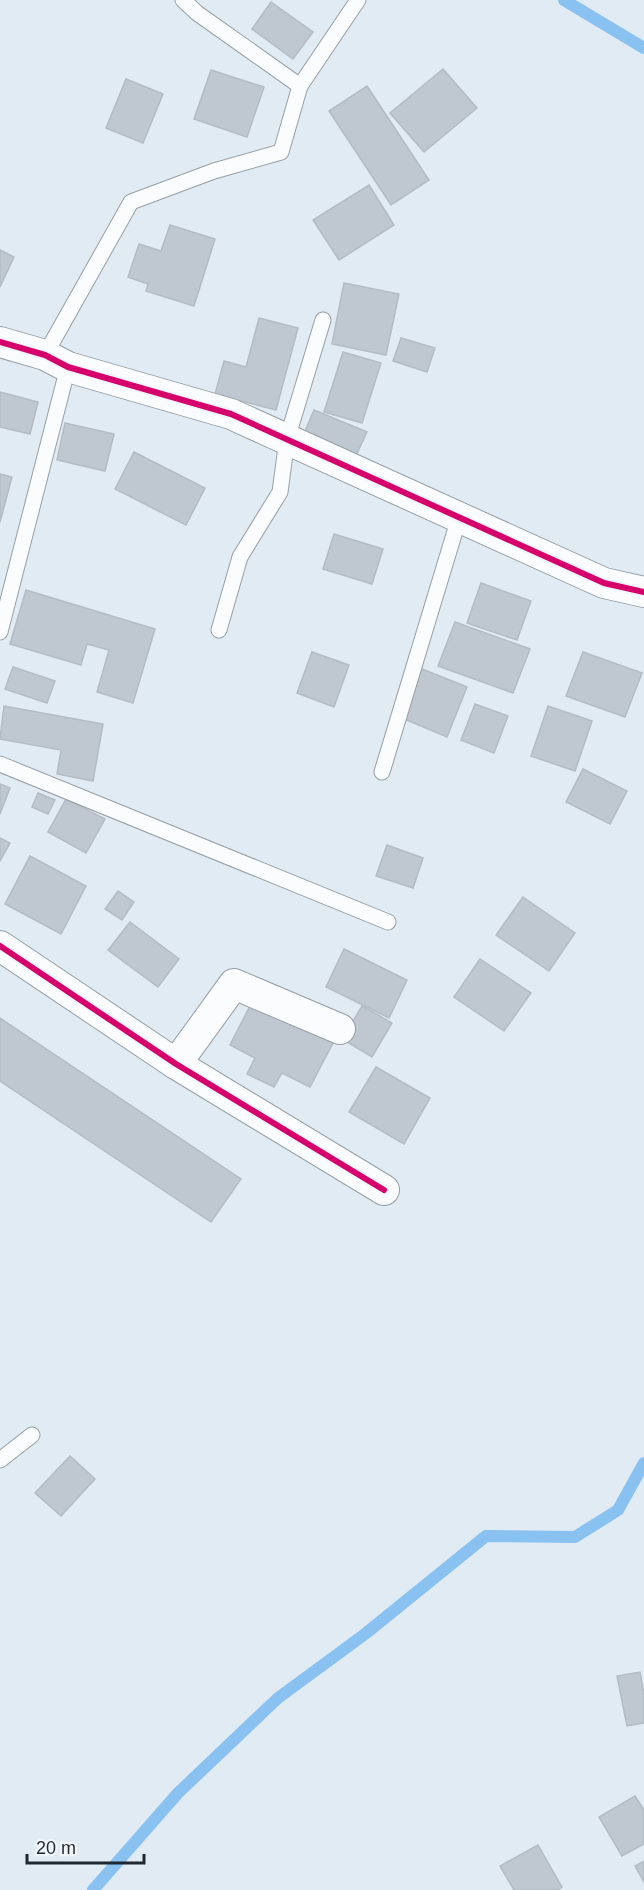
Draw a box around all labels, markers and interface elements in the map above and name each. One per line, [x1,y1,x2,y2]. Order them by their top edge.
scale bar [27,1827,144,1865]
text: 20 m [36,1838,76,1858]

